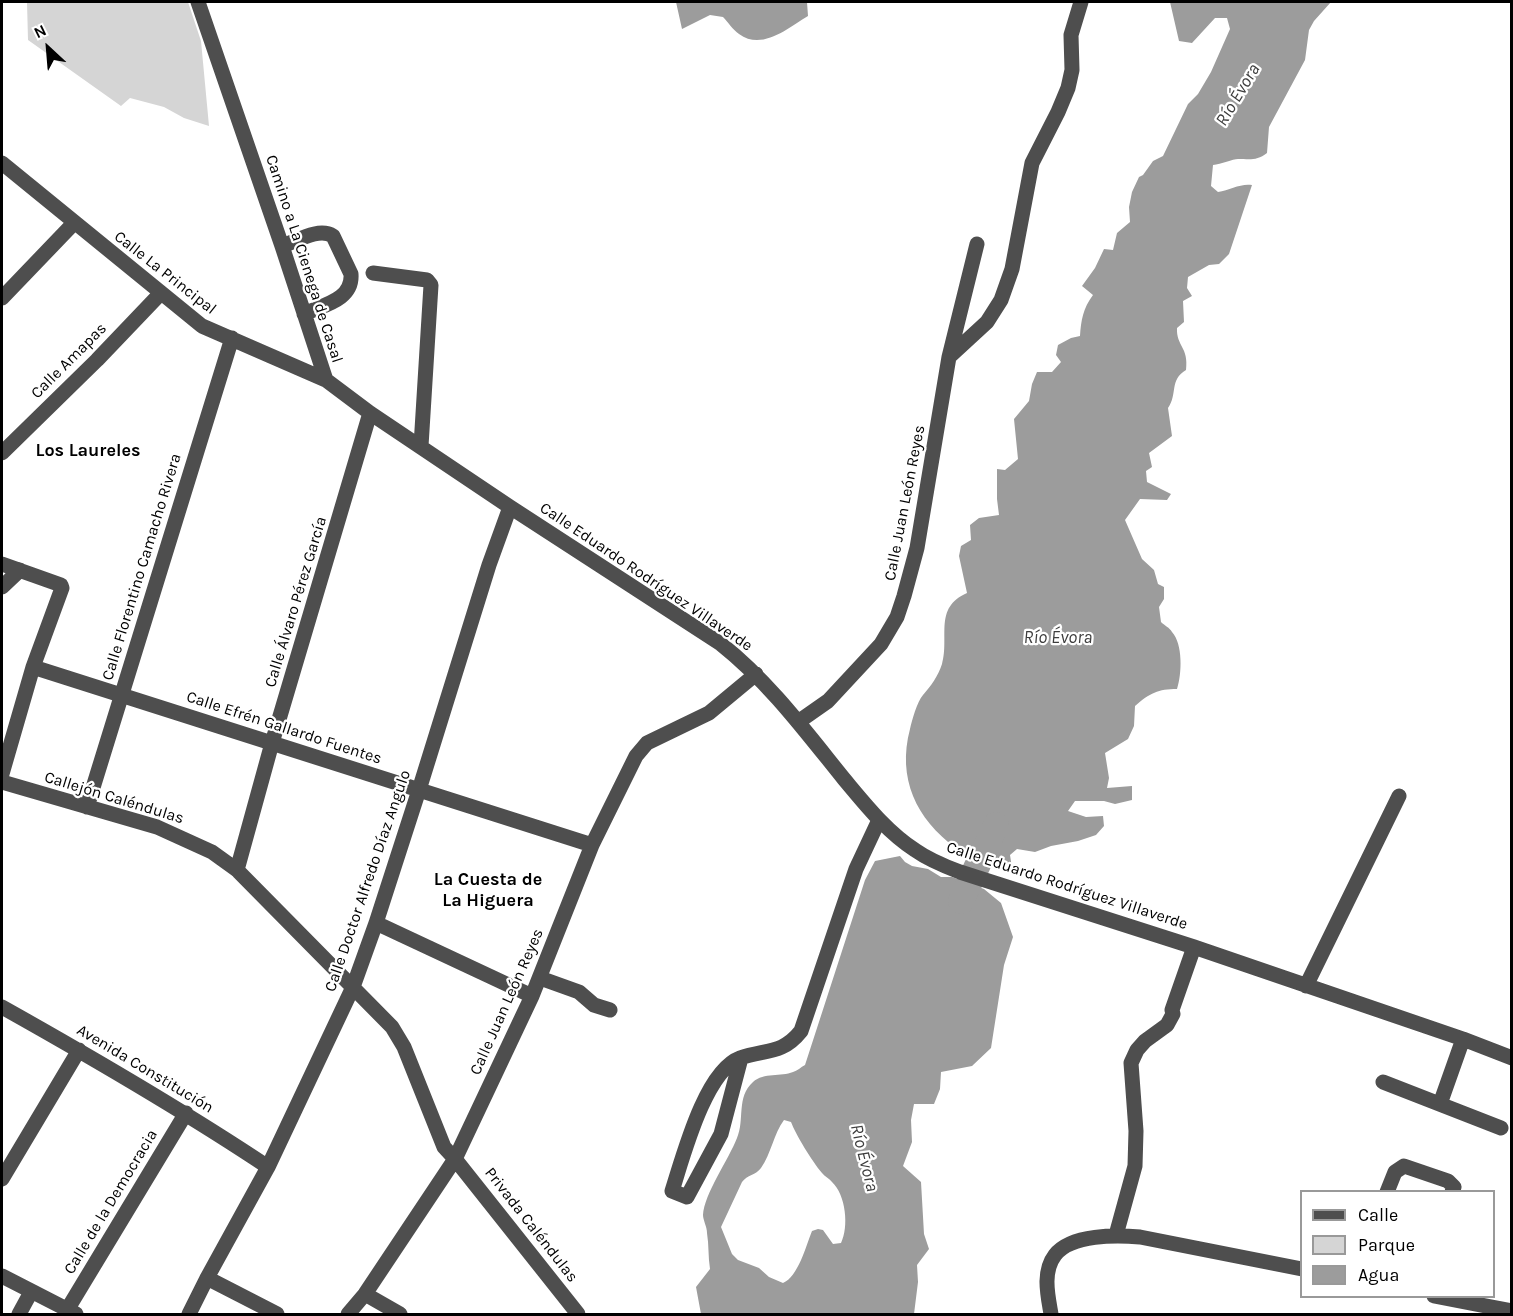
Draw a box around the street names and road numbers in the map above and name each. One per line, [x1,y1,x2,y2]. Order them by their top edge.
street label: Camino a La Cienega de Casal [261,153,347,365]
street label: Calle La Principal [110,227,220,319]
street label: Calle Amapas [27,319,111,403]
street label: Calle Juan León Reyes [881,424,929,582]
street label: Calle Florentino Camacho Rivera [98,451,186,683]
street label: Calle Eduardo Rodríguez Villaverde [536,498,756,656]
street label: Calle Álvaro Pérez García [261,514,331,690]
street label: Calle Efrén Gallardo Fuentes [184,687,384,769]
street label: Callejón Caléndulas [42,768,186,828]
street label: Calle Doctor Alfredo Díaz Angulo [321,768,415,994]
street label: Calle Eduardo Rodríguez Villaverde [944,838,1190,934]
street label: Calle Juan León Reyes [466,926,548,1078]
street label: Avenida Constitución [73,1021,217,1117]
street label: Calle de la Democracia [60,1126,162,1278]
street label: Privada Caléndulas [480,1164,582,1286]

